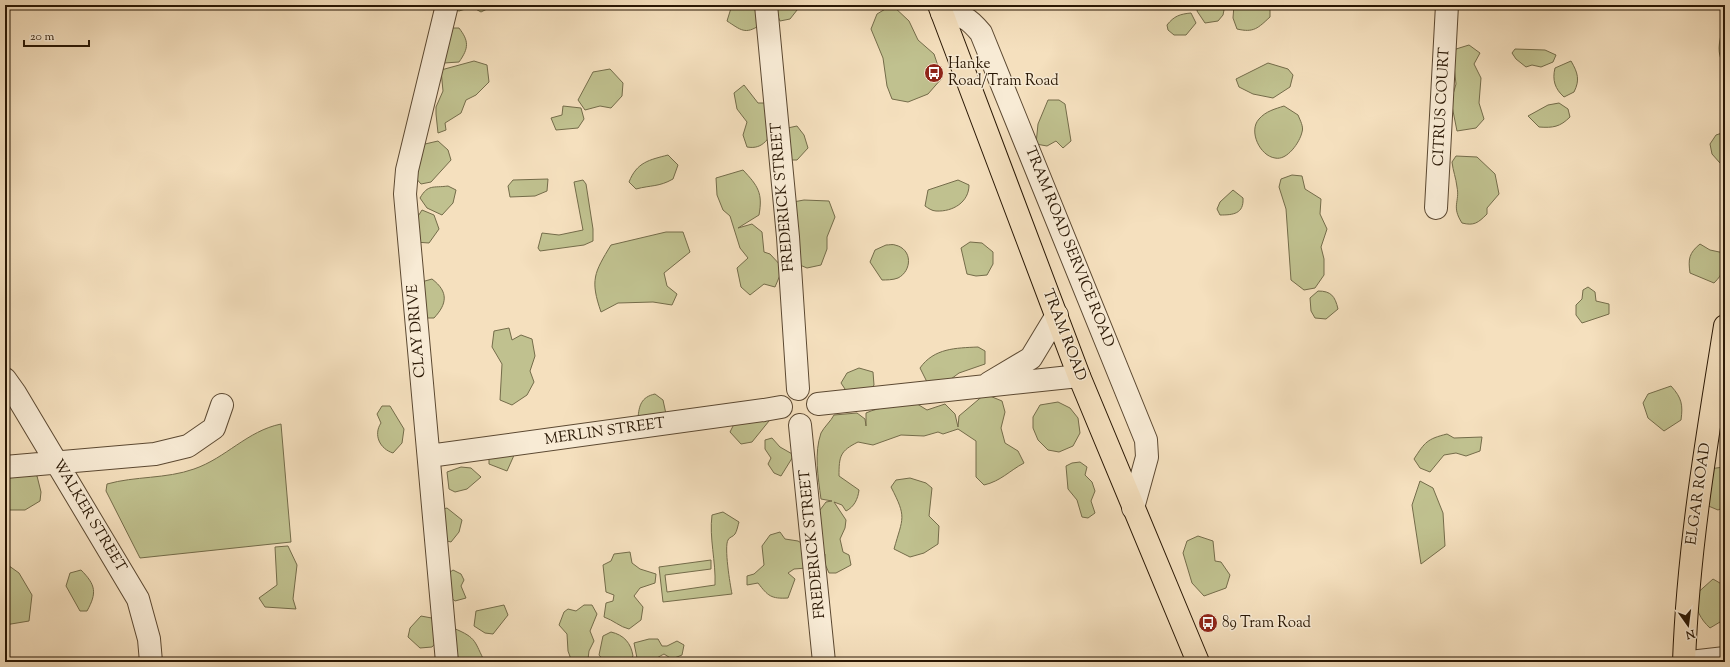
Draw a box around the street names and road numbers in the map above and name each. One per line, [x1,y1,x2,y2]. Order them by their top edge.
street label: CITRUS COURT [1428,47,1456,167]
street label: FREDERICK STREET [766,121,800,273]
street label: TRAM ROAD SERVICE ROAD [1020,144,1118,350]
street label: CLAY DRIVE [402,283,432,379]
street label: TRAM ROAD [1038,287,1090,383]
street label: MERLIN STREET [543,413,667,451]
street label: ELGAR ROAD [1681,441,1717,546]
street label: WALKER STREET [47,455,131,577]
street label: FREDERICK STREET [795,468,831,620]

